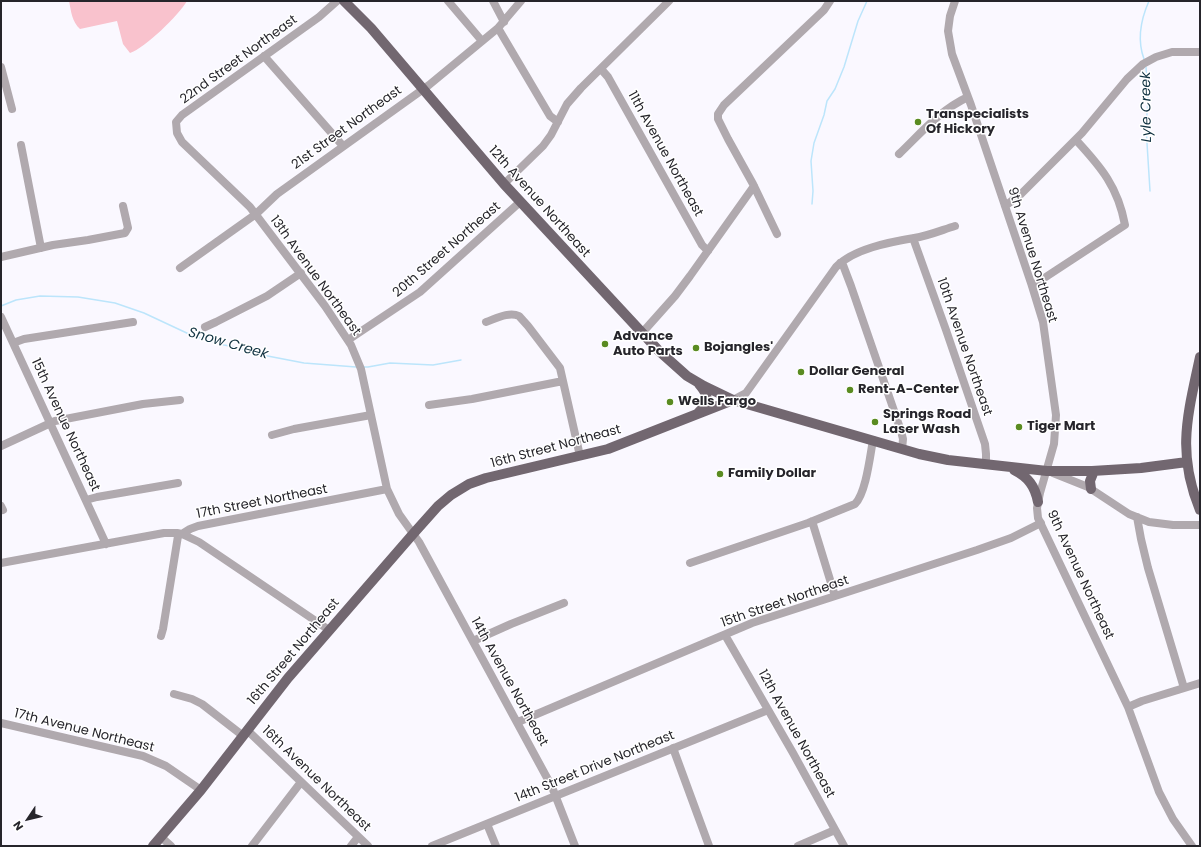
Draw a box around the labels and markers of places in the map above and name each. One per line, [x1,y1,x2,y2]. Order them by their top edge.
place label: Transpecialists Of Hickory [926,107,1029,138]
marker: Transpecialists Of Hickory [913,117,923,127]
place label: Advance Auto Parts [613,329,683,360]
marker: Advance Auto Parts [600,339,610,349]
place label: Bojangles' [704,340,773,356]
marker: Bojangles' [691,343,701,353]
place label: Dollar General [809,364,904,380]
marker: Dollar General [796,367,806,377]
place label: Rent-A-Center [858,382,959,398]
marker: Rent-A-Center [845,385,855,395]
place label: Wells Fargo [678,394,756,410]
marker: Wells Fargo [665,397,675,407]
place label: Springs Road Laser Wash [883,407,971,438]
marker: Springs Road Laser Wash [870,417,880,427]
place label: Tiger Mart [1027,419,1095,435]
marker: Tiger Mart [1014,422,1024,432]
place label: Family Dollar [728,466,816,482]
marker: Family Dollar [715,469,725,479]

